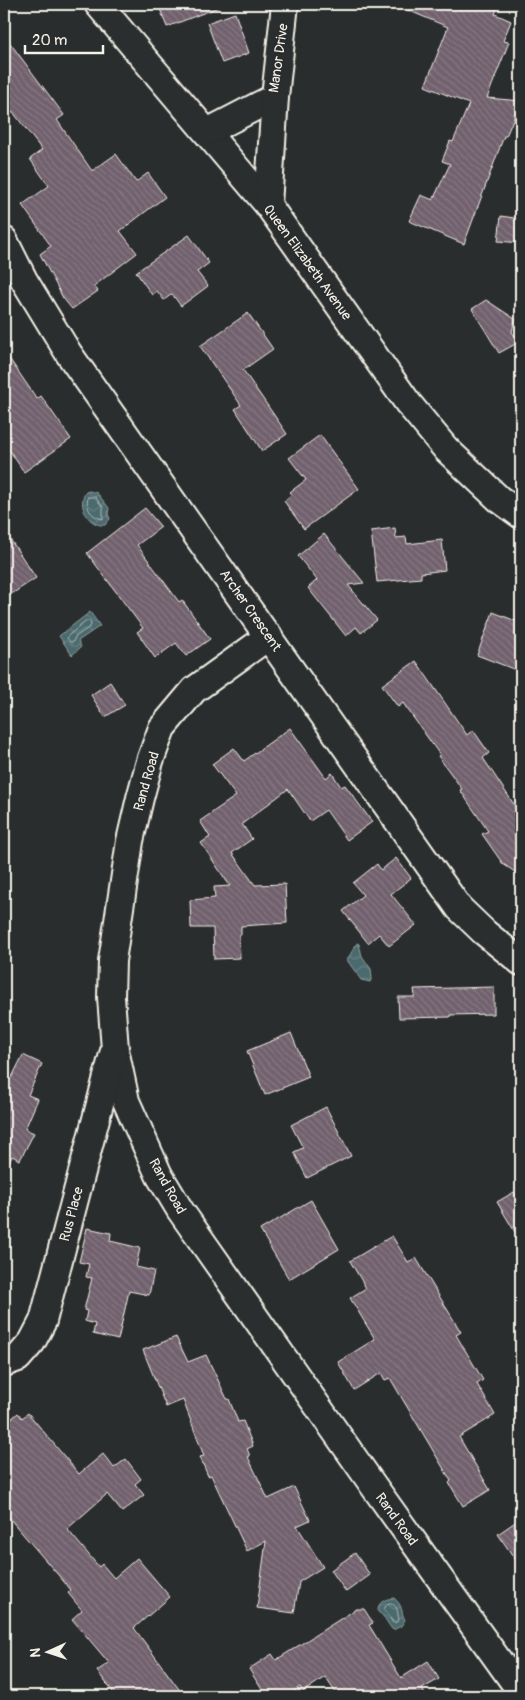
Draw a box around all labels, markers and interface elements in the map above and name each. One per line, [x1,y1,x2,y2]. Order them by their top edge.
scale bar [25,22,102,54]
street label: Manor Drive [265,22,292,94]
text: 20 m [32,31,67,50]
street label: Queen Elizabeth Avenue [260,201,355,324]
street label: Archer Crescent [216,566,285,655]
street label: Rand Road [130,749,163,813]
street label: Rand Road [145,1155,190,1217]
street label: Rus Place [56,1185,87,1243]
street label: Rand Road [372,1490,421,1549]
north arrow [22,1628,72,1678]
text: N [27,1647,44,1658]

